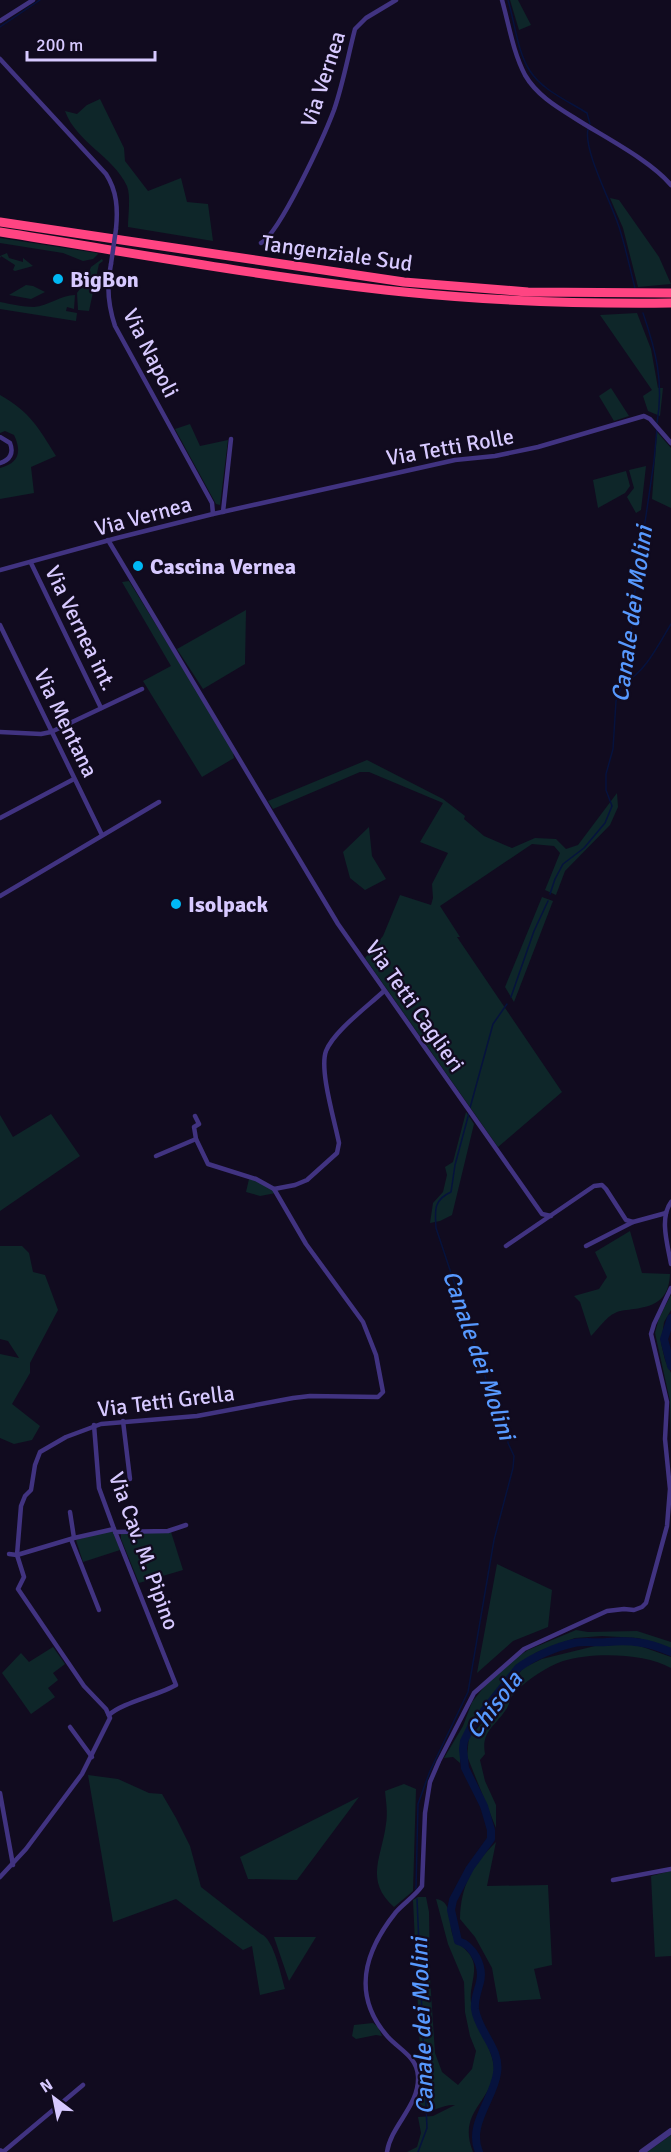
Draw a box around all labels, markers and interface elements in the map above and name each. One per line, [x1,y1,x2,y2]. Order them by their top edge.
scale bar [27,24,154,62]
street label: Via Vernea [295,28,351,130]
text: 200 m [36,34,83,56]
street label: Tangenziale Sud [260,229,414,277]
place label: BigBon [70,266,139,293]
marker: BigBon [51,272,65,286]
street label: Via Napoli [117,304,185,402]
street label: Via Tetti Rolle [384,423,516,471]
street label: Via Vernea [92,490,194,542]
water label: Canale dei Molini [605,522,660,704]
place label: Cascina Vernea [150,553,296,580]
marker: Cascina Vernea [131,559,145,573]
street label: Via Vernea int. [39,561,123,695]
street label: Via Mentana [28,664,104,782]
place label: Isolpack [188,891,268,918]
marker: Isolpack [169,897,183,911]
street label: Via Tetti Caglieri [360,935,470,1077]
water label: Canale dei Molini [436,1266,523,1446]
street label: Via Tetti Grella [96,1379,236,1423]
street label: Via Cav. M. Pipino [103,1468,185,1634]
water label: Chisola [459,1665,529,1744]
water label: Canale dei Molini [404,1934,440,2115]
north arrow [24,2068,84,2128]
text: N [37,2075,57,2098]

